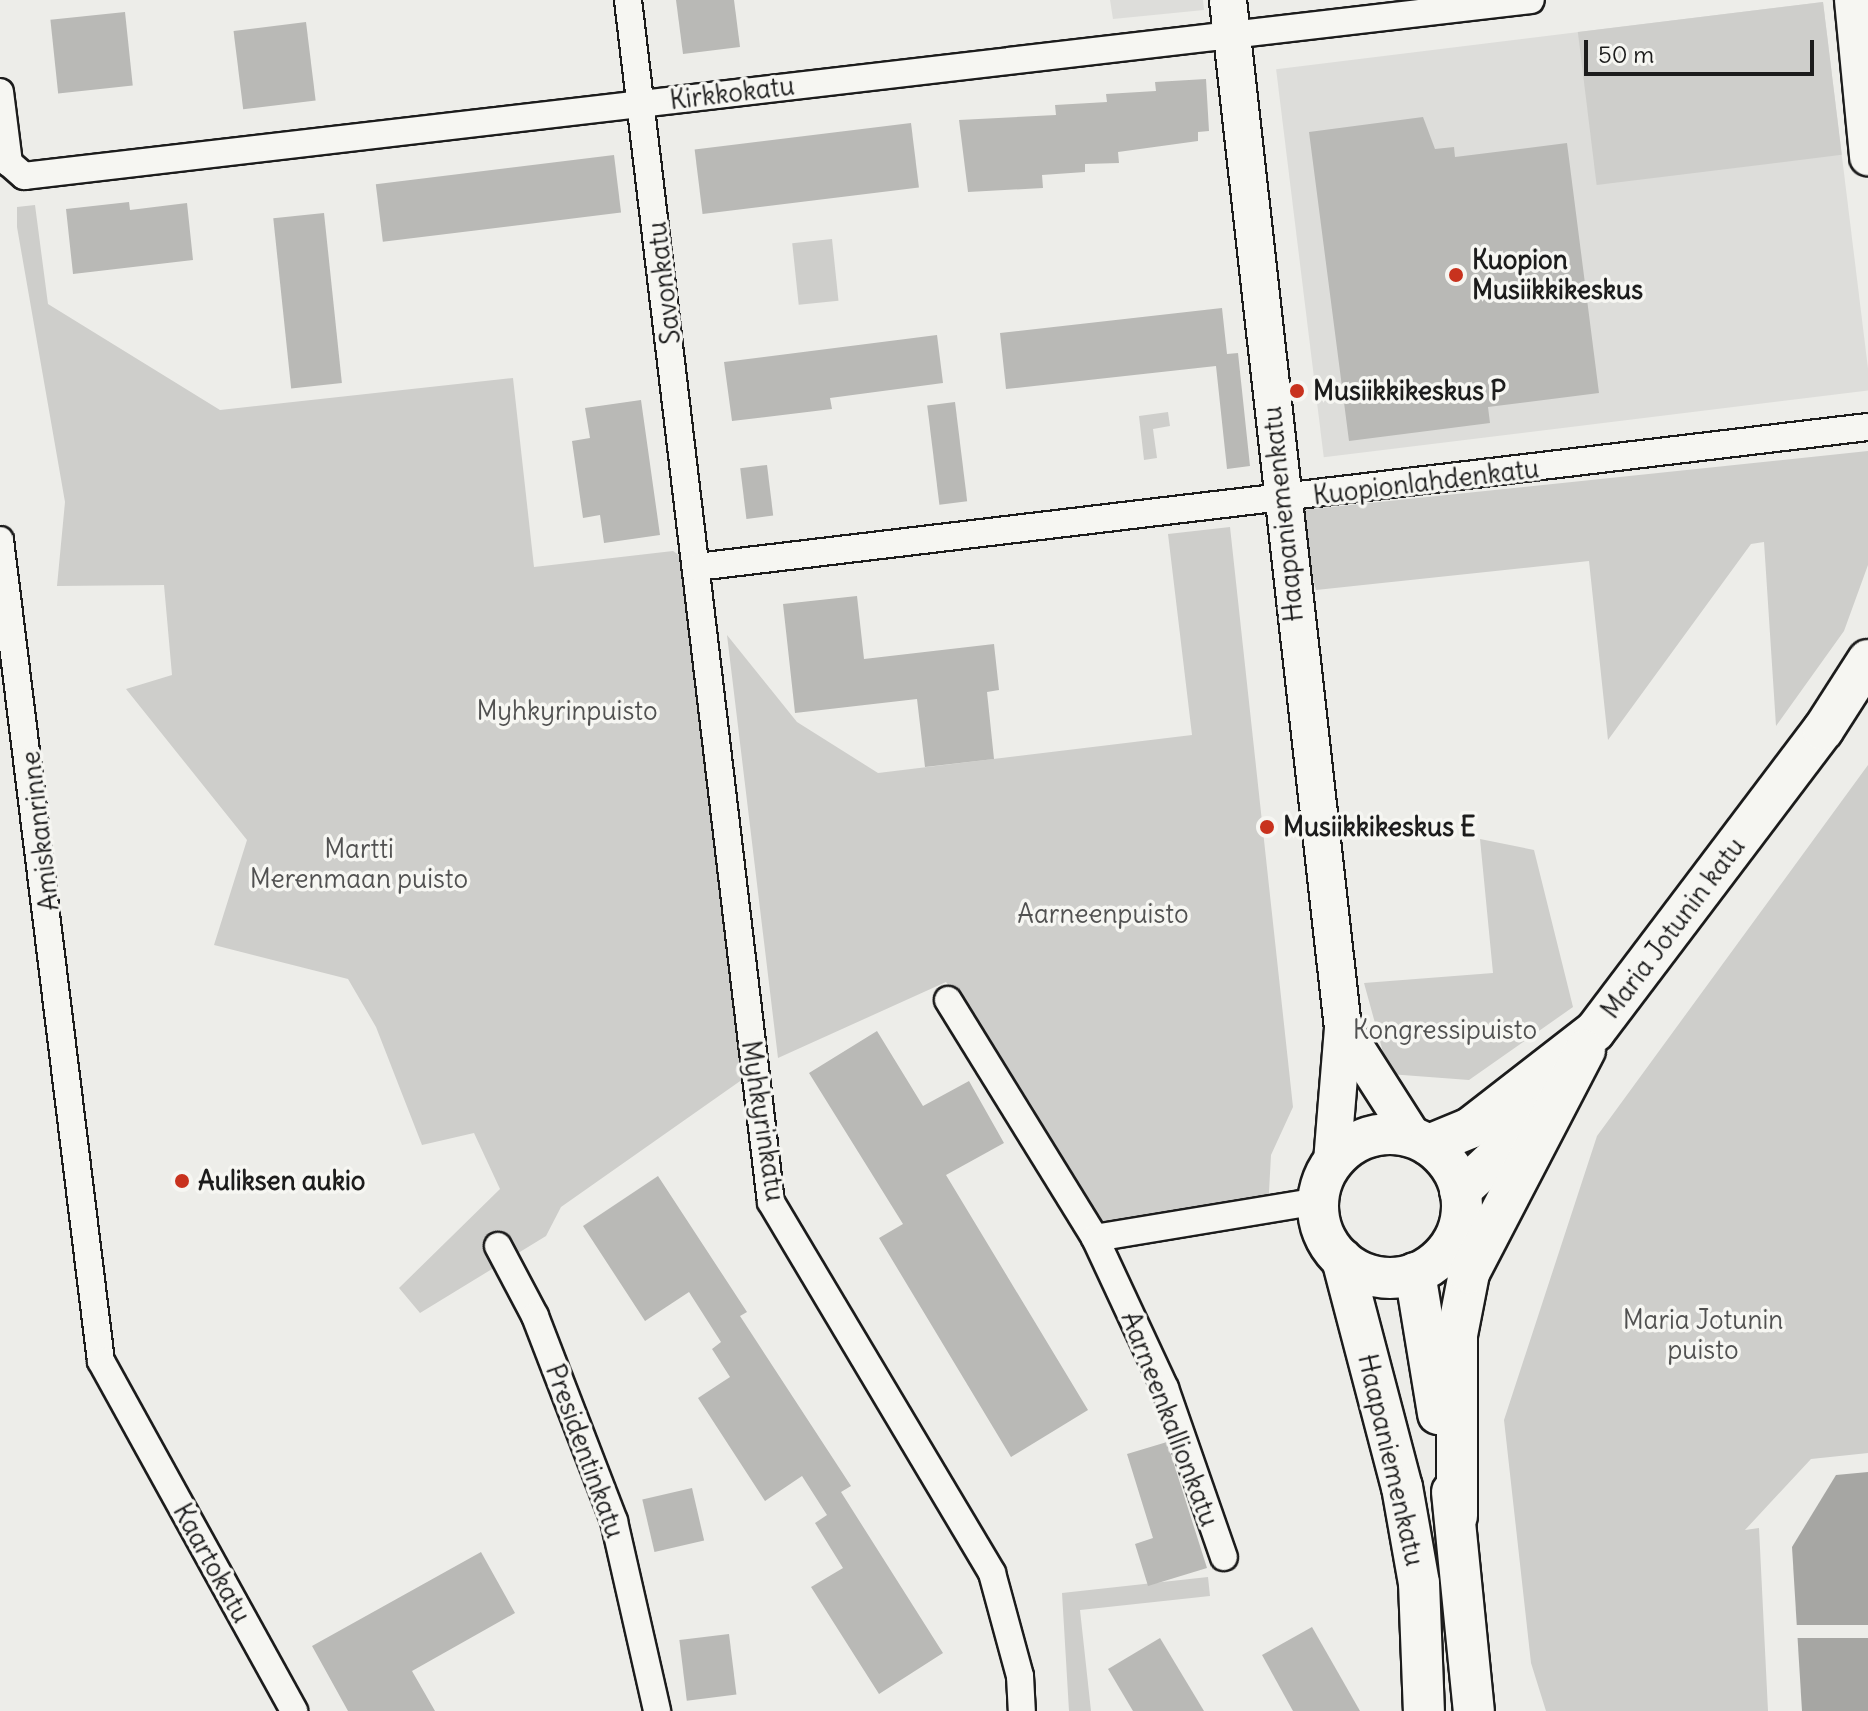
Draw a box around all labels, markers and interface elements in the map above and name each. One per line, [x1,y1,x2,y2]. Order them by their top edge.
scale bar [1588,24,1818,74]
text: 50 m [1598,39,1654,69]
street label: Kirkkokatu [668,70,796,116]
street label: Savonkatu [641,220,687,346]
place label: Kuopion Musiikkikeskus [1472,244,1643,306]
marker: Kuopion Musiikkikeskus [1447,266,1465,284]
place label: Musiikkikeskus P [1313,375,1506,407]
marker: Musiikkikeskus P [1288,382,1306,400]
street label: Haapaniemenkatu [1256,405,1310,623]
street label: Kuopionlahdenkatu [1311,453,1541,511]
park label: Myhkyrinpuisto [476,695,658,727]
street label: Amiskanrinne [15,749,65,913]
place label: Musiikkikeskus E [1283,811,1476,843]
marker: Musiikkikeskus E [1258,818,1276,836]
street label: Maria Jotunin katu [1595,831,1751,1025]
park label: Martti Merenmaan puisto [250,833,468,894]
park label: Aarneenpuisto [1017,898,1189,930]
park label: Kongressipuisto [1353,1014,1537,1046]
street label: Myhkyrinkatu [735,1039,791,1203]
place label: Auliksen aukio [198,1165,365,1197]
marker: Auliksen aukio [173,1172,191,1190]
park label: Maria Jotunin puisto [1623,1304,1783,1366]
street label: Aarneenkallionkatu [1115,1307,1225,1531]
street label: Haapaniemenkatu [1351,1351,1431,1569]
street label: Presidentinkatu [539,1360,631,1542]
street label: Kaartokatu [167,1498,257,1628]

